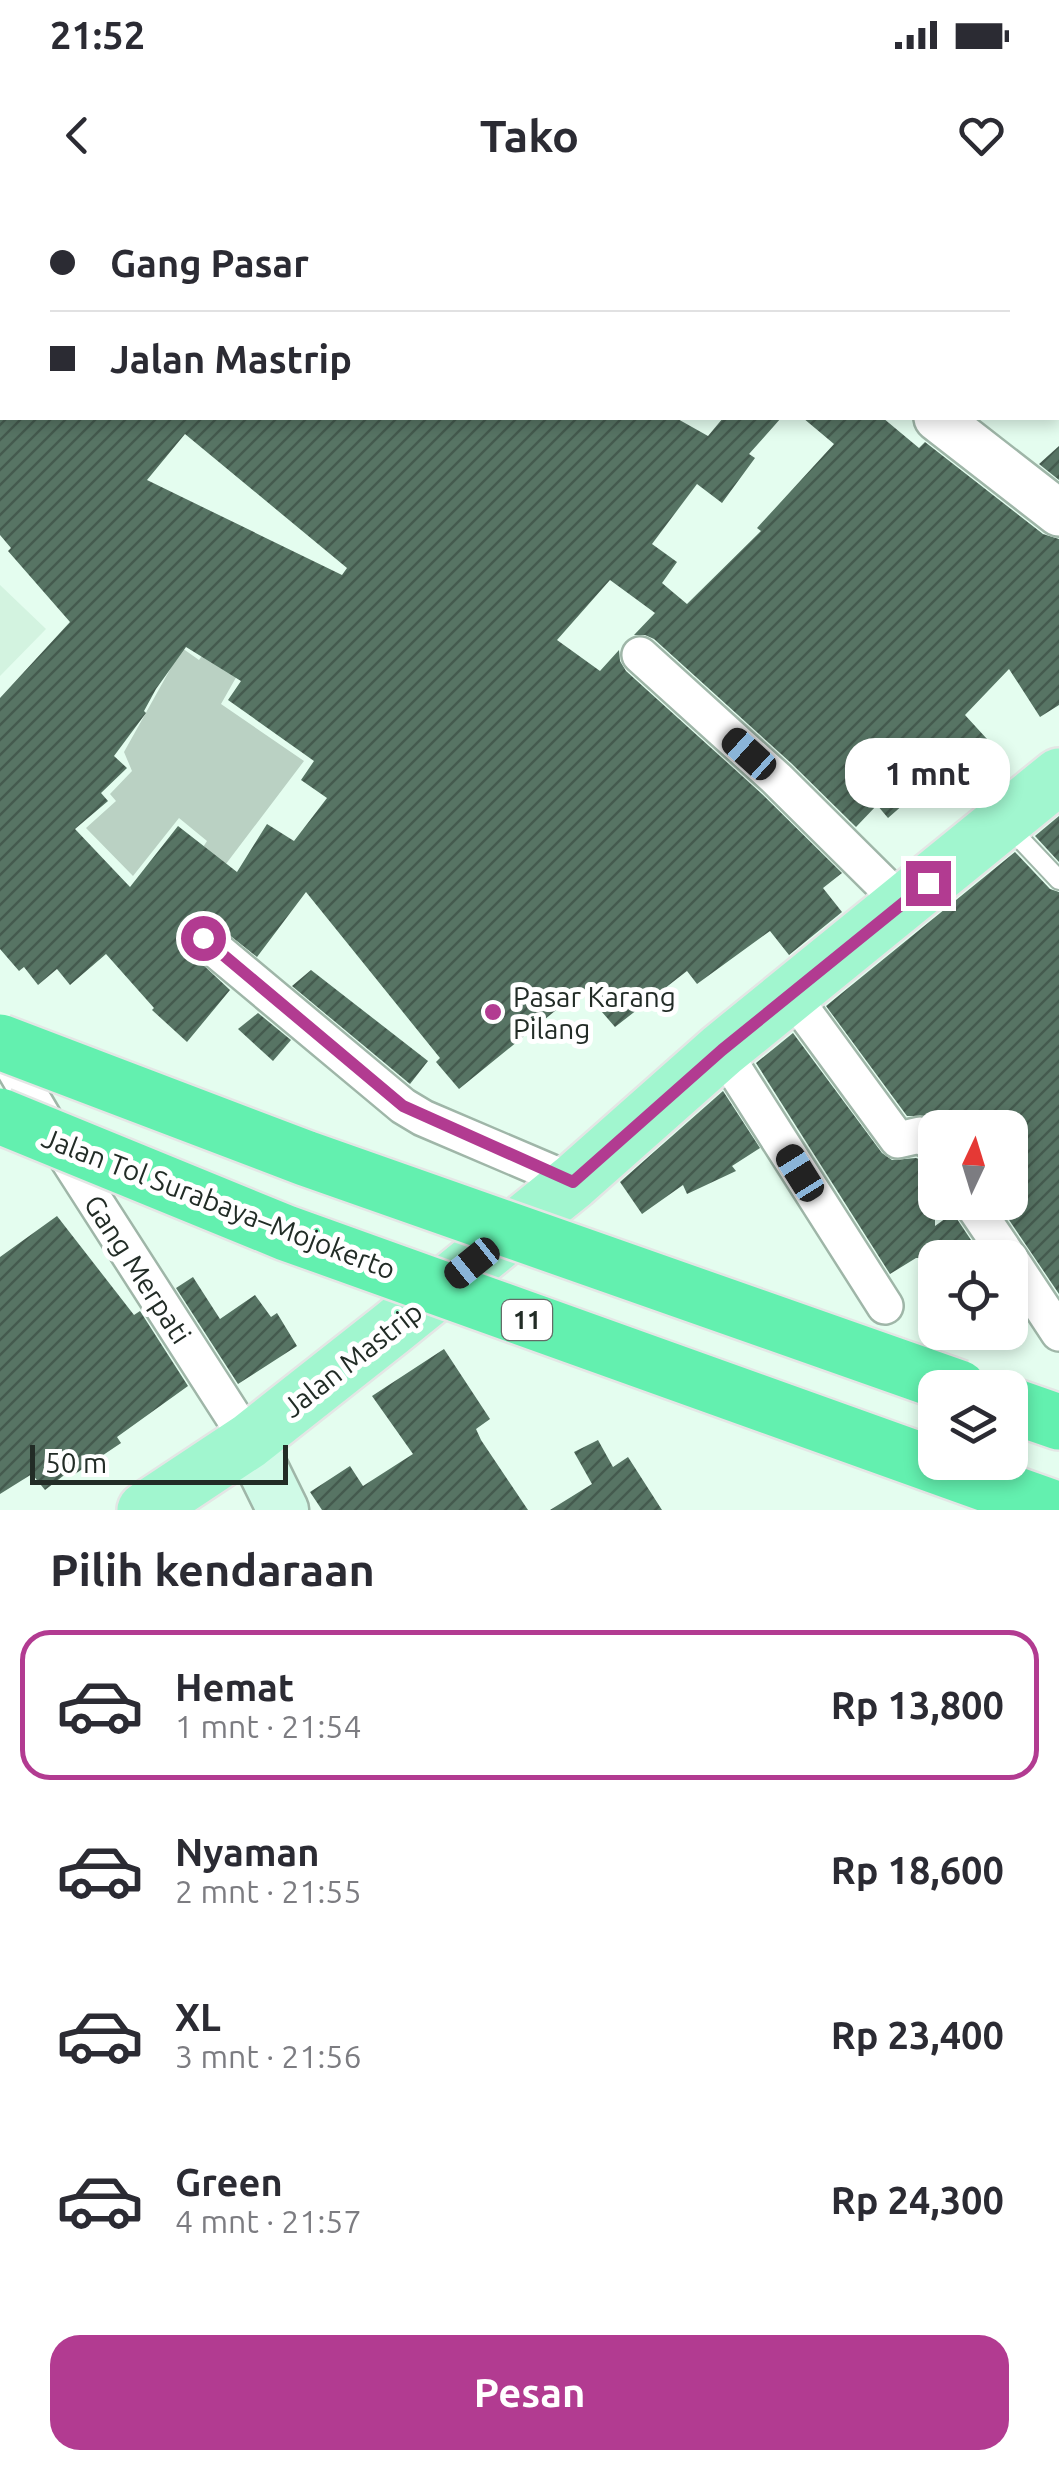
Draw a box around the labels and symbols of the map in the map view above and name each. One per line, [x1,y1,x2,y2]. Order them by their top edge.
car [717,723,781,785]
callout: 1 mnt [846,738,1010,808]
route end [906,861,951,906]
route start [181,916,226,961]
place label: Pasar Karang Pilang [513,981,676,1044]
marker: Pasar Karang Pilang [482,1001,504,1023]
north arrow [918,1110,1028,1220]
street label: Jalan Tol Surabaya–Mojokerto [38,1121,400,1285]
car [771,1140,829,1206]
street label: Gang Merpati [79,1189,197,1349]
car [439,1232,505,1294]
street label: Jalan Mastrip [276,1295,428,1423]
road number: 11 [502,1300,552,1340]
scale bar [30,1440,288,1484]

